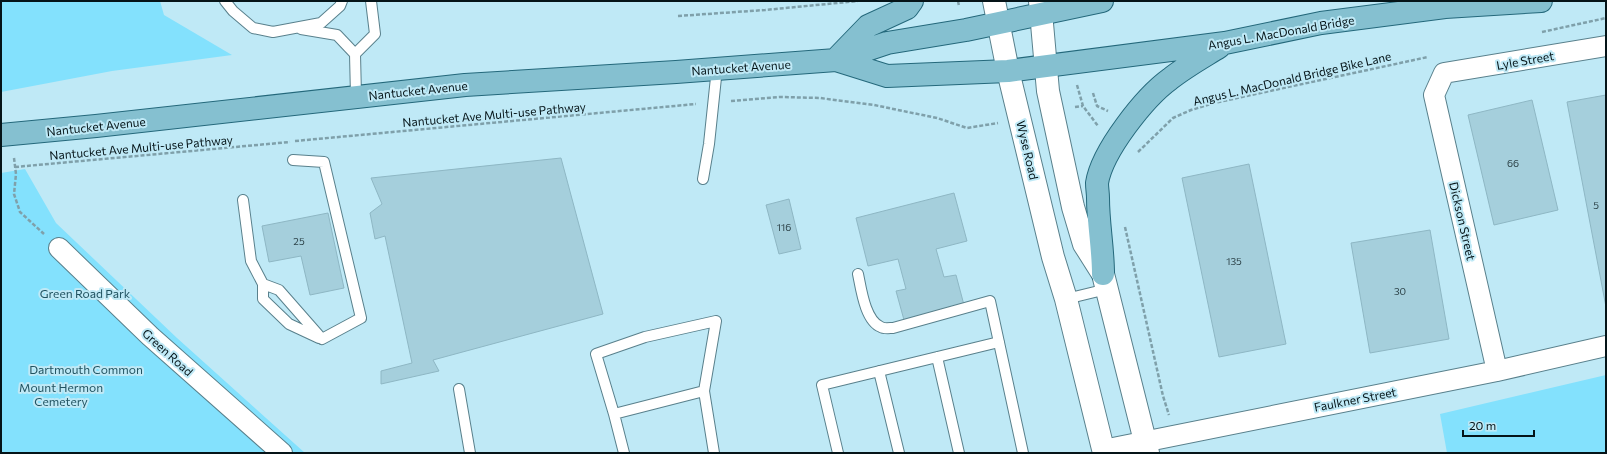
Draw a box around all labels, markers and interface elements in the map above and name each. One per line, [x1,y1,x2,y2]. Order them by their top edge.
street label: Angus L. MacDonald Bridge [1207,12,1355,52]
street label: Angus L. MacDonald Bridge Bike Lane [1192,48,1392,108]
street label: Lyle Street [1495,48,1555,72]
street label: Nantucket Avenue [691,57,791,77]
street label: Nantucket Avenue [368,78,468,102]
street label: Nantucket Ave Multi-use Pathway [402,99,586,129]
street label: Nantucket Avenue [46,114,146,138]
street label: Wyse Road [1014,119,1042,181]
street label: Nantucket Ave Multi-use Pathway [49,132,233,162]
house number: 66 [1507,157,1519,169]
street label: Dickson Street [1447,180,1479,262]
house number: 5 [1593,199,1599,211]
house number: 116 [777,221,791,233]
house number: 25 [293,235,305,247]
house number: 135 [1226,255,1242,267]
house number: 30 [1394,285,1406,297]
park label: Green Road Park [40,286,131,300]
street label: Green Road [140,326,196,378]
park label: Dartmouth Common [29,362,143,376]
park label: Mount Hermon Cemetery [19,380,103,408]
street label: Faulkner Street [1313,384,1397,414]
scale bar [1463,412,1534,438]
text: 20 m [1469,418,1496,432]

